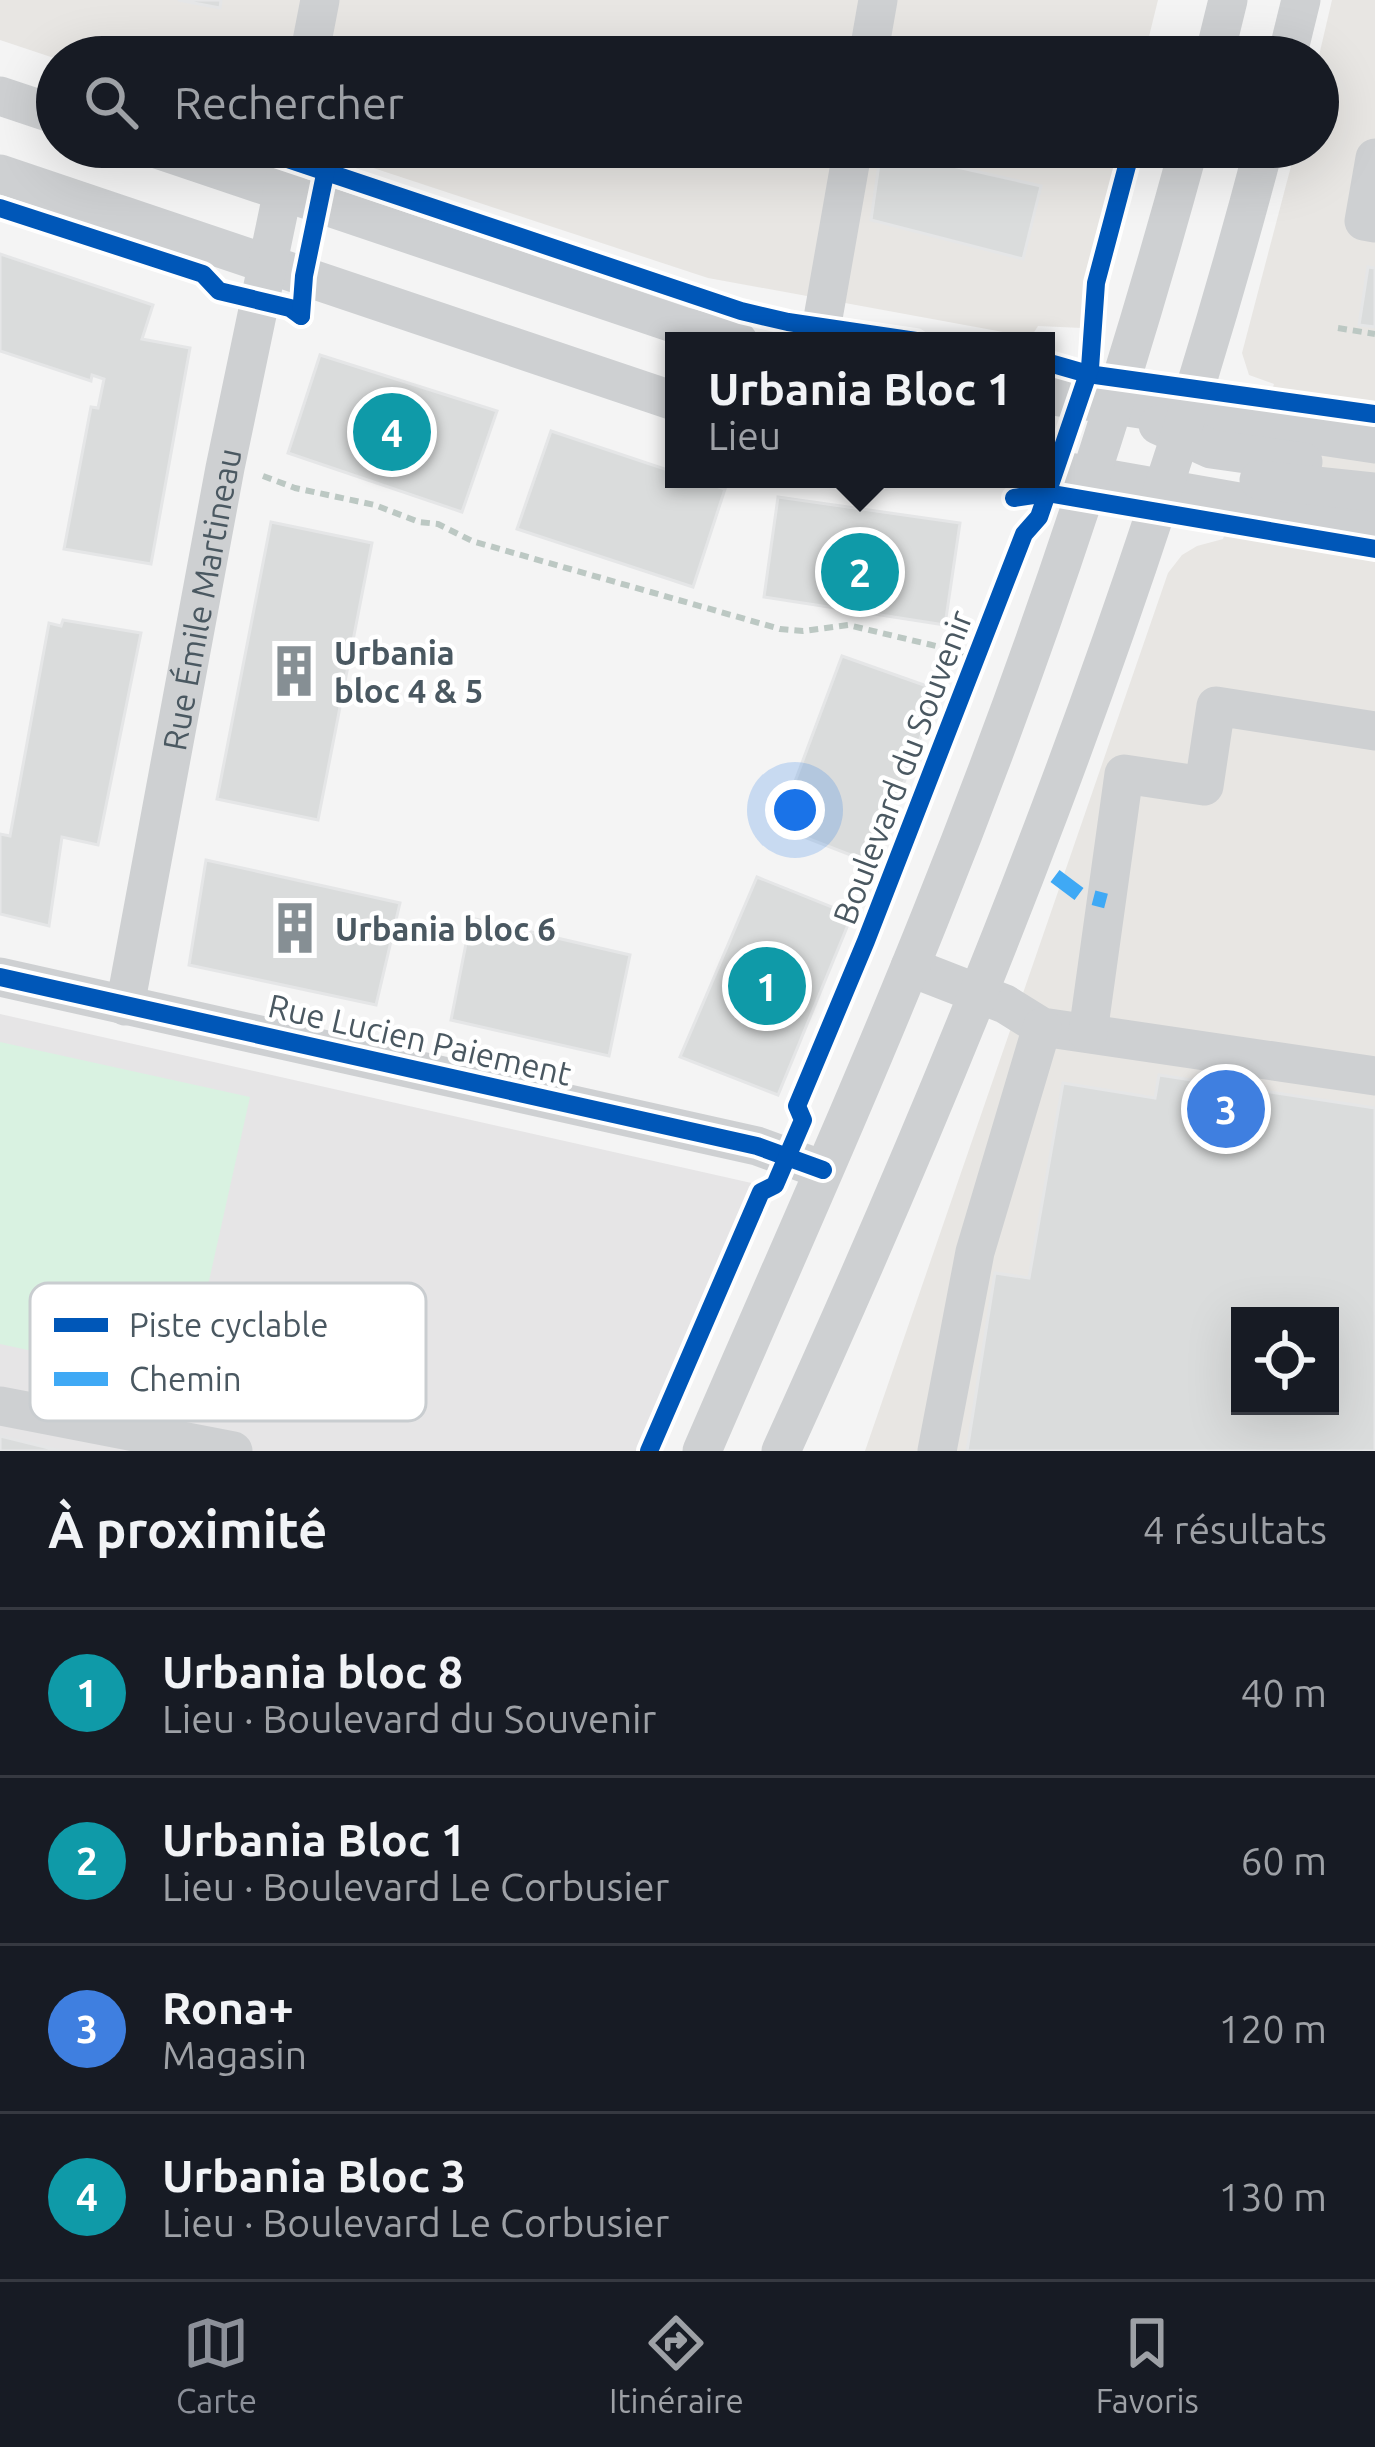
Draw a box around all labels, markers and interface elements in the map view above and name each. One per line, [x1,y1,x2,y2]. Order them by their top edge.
search box [36,36,1339,168]
icon: search [78,69,144,135]
text: Rechercher [174,77,404,128]
popup [665,332,1055,488]
text: Urbania Bloc 1 [708,363,1012,414]
pin: 4 [353,387,431,477]
text: Lieu [708,414,781,457]
street label: Rue Émile Martineau [154,445,247,753]
pin: 2 [821,527,899,617]
street label: Boulevard du Souvenir [825,604,979,929]
place label: Urbania bloc 4 & 5 [334,634,483,709]
building icon: Urbania bloc 4 & 5 [265,642,323,700]
your location [765,780,825,840]
building icon: Urbania bloc 6 [266,899,324,957]
place label: Urbania bloc 6 [335,910,556,947]
pin: 1 [728,941,806,1031]
street label: Rue Lucien Paiement [265,986,575,1092]
pin: 3 [1187,1064,1265,1154]
legend [30,1283,426,1421]
text: Piste cyclable [129,1306,329,1343]
map controls [1231,1307,1339,1415]
button: locate [1231,1307,1339,1415]
text: Chemin [129,1360,242,1397]
text: À proximité [48,1500,327,1558]
text: 4 résultats [1143,1508,1327,1551]
text: Urbania bloc 8 [162,1646,463,1697]
text: 1 [76,1671,98,1714]
text: 40 m [1240,1671,1327,1714]
text: Lieu · Boulevard du Souvenir [162,1697,656,1740]
text: Urbania Bloc 1 [162,1814,466,1865]
text: 2 [76,1839,98,1882]
text: 60 m [1240,1839,1327,1882]
text: Lieu · Boulevard Le Corbusier [162,1865,669,1908]
text: Rona+ [162,1982,294,2033]
text: 3 [76,2007,98,2050]
text: 120 m [1218,2007,1327,2050]
text: Magasin [162,2033,307,2076]
text: Urbania Bloc 3 [162,2150,466,2201]
text: 4 [76,2175,98,2218]
text: 130 m [1218,2175,1327,2218]
text: Lieu · Boulevard Le Corbusier [162,2201,669,2244]
tab: Carte [176,2310,257,2419]
tab: Itinéraire [609,2310,744,2419]
tab: Favoris [1096,2310,1199,2419]

